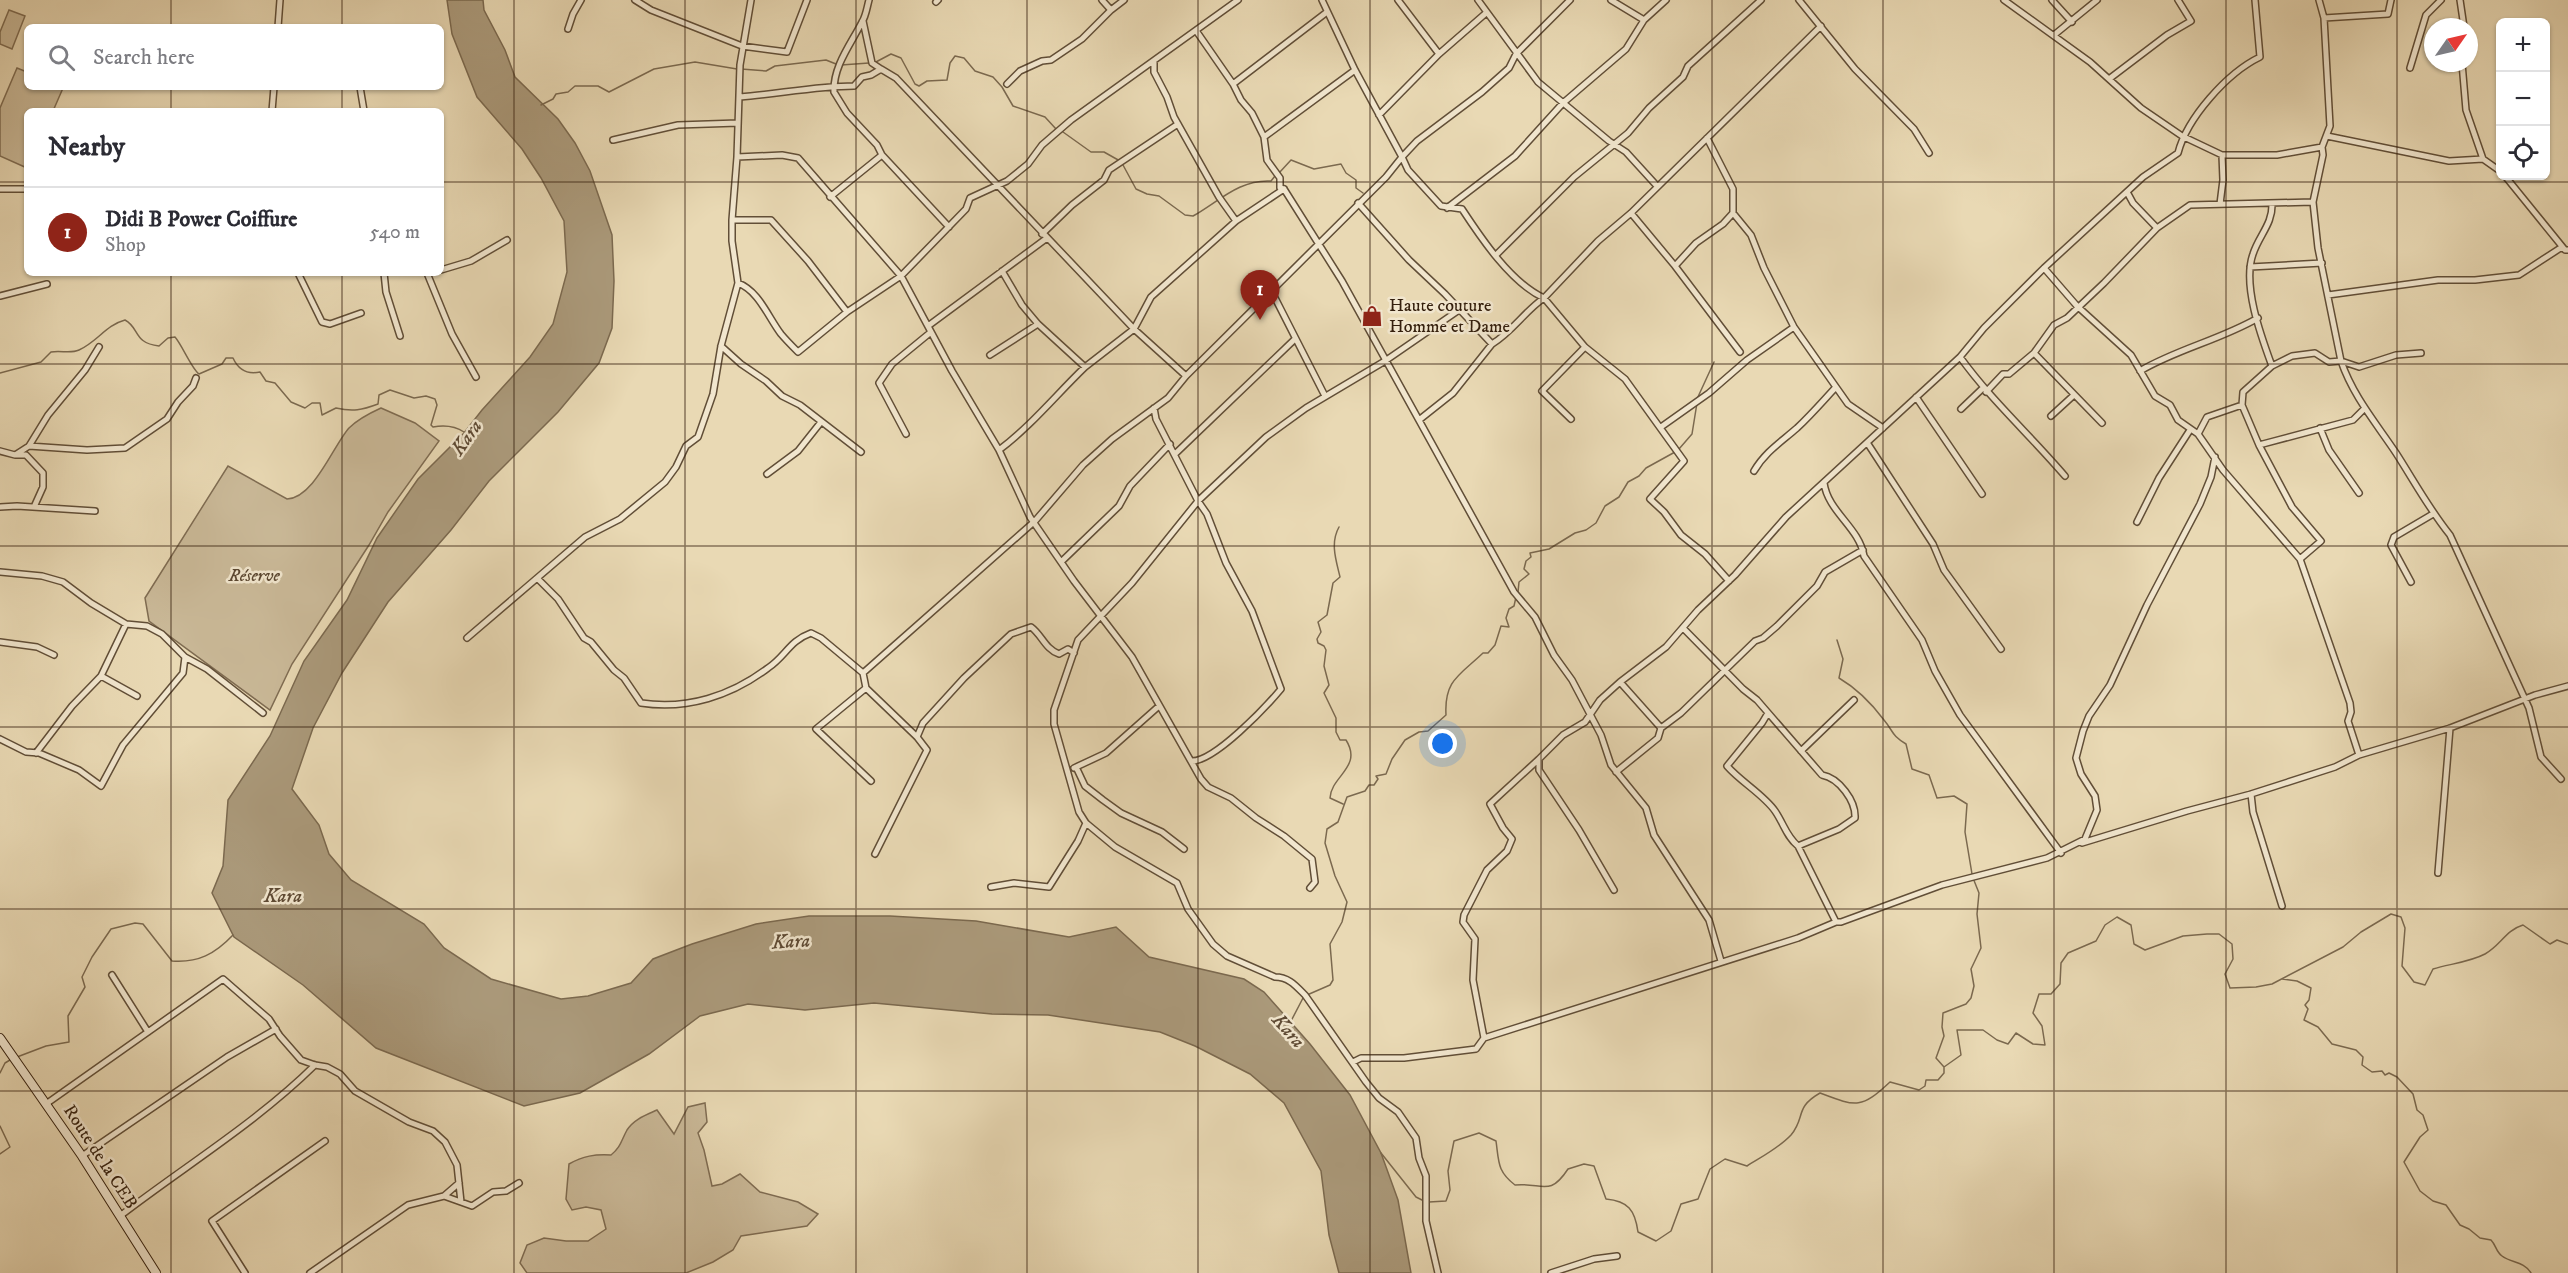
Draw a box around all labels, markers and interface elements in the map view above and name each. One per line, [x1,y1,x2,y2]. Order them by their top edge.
north arrow [2424,18,2478,72]
map controls [2496,18,2550,180]
button: + [2496,18,2550,72]
search box [24,24,444,90]
icon: search [45,41,78,74]
text: Search here [93,44,195,71]
button: − [2496,72,2550,126]
button: locate [2496,126,2550,180]
text: Nearby [48,131,125,164]
text: Didi B Power Coiffure [105,206,297,233]
text: 1 [64,220,71,245]
text: 540 m [370,220,420,245]
text: Shop [105,233,146,258]
pin: 1 [1240,270,1280,320]
place label: Haute couture Homme et Dame [1389,295,1510,338]
shop icon: Haute couture Homme et Dame [1360,304,1384,328]
water label: Kara [445,415,488,462]
park label: Réserve [227,565,280,587]
your location [1428,729,1457,758]
water label: Kara [263,884,302,909]
water label: Kara [770,929,811,956]
water label: Kara [1265,1008,1310,1054]
street label: Route de la CEB [58,1101,142,1213]

